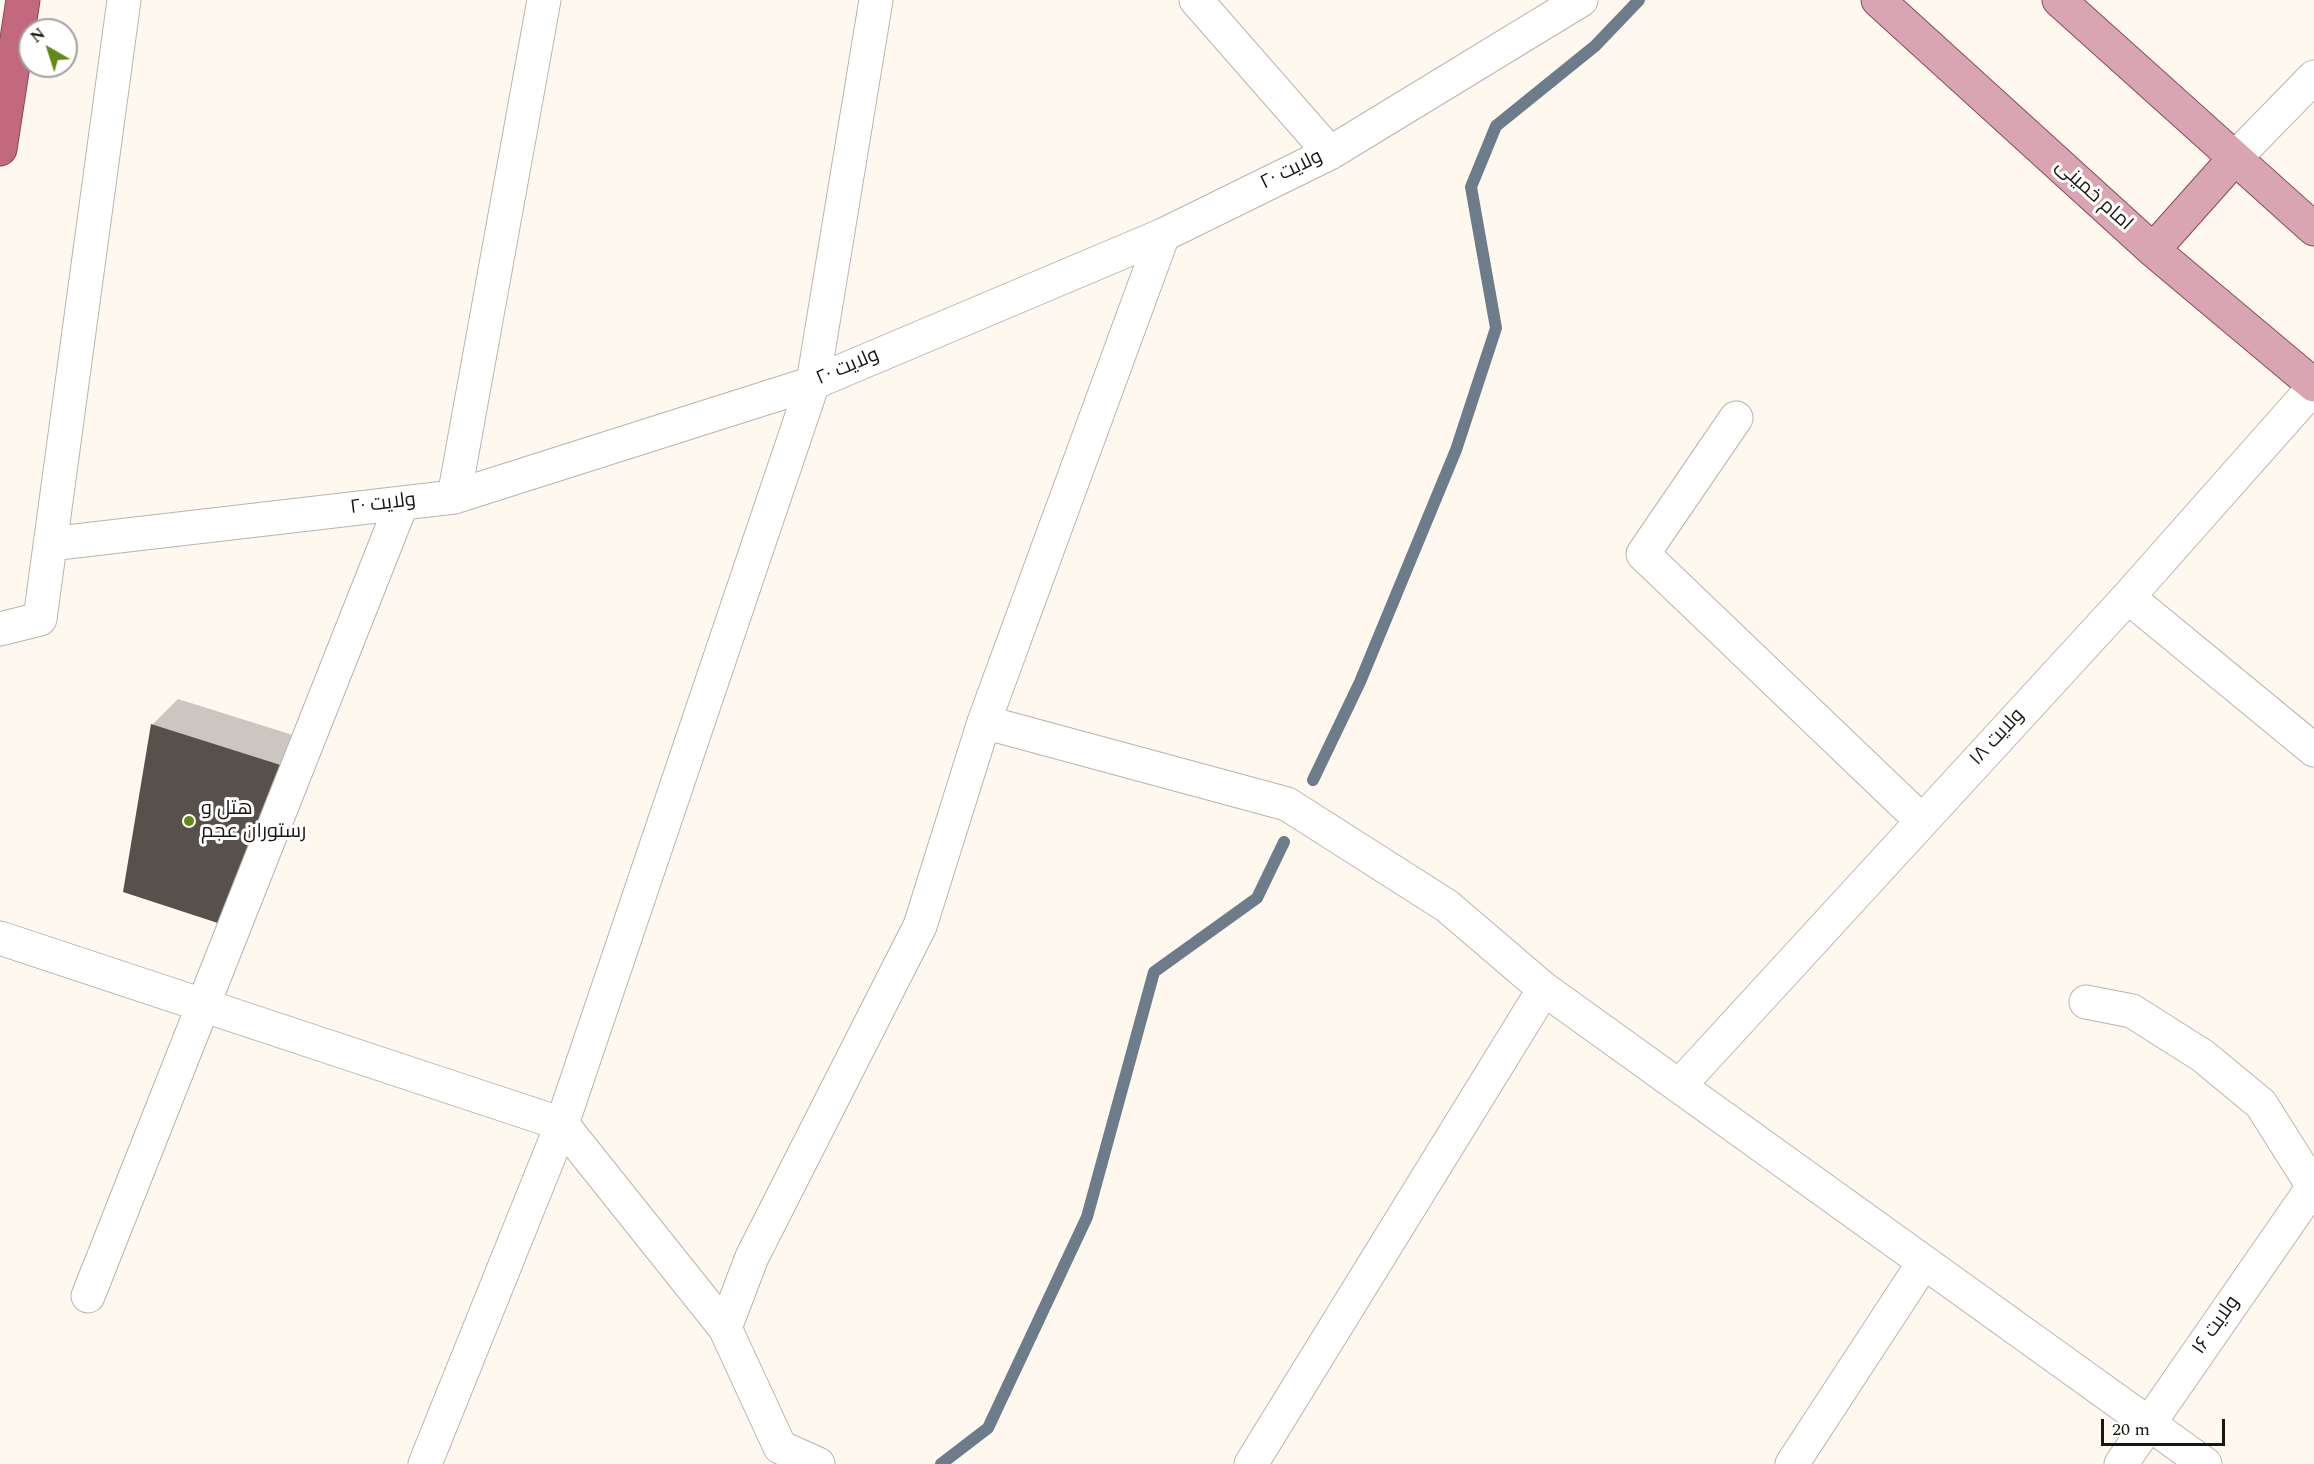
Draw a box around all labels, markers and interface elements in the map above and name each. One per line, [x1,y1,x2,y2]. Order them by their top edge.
north arrow [18,18,78,78]
text: N [25,22,51,49]
street label: ولایت ۲۰ [1257,146,1327,196]
street label: امام خمینی [2049,155,2137,237]
street label: ولایت ۲۰ [813,344,883,392]
street label: ولایت ۲۰ [349,489,417,521]
street label: ولایت ۱۸ [1966,705,2030,771]
place label: هتل و رستوران عجم [201,798,306,845]
marker: هتل و رستوران عجم [182,814,196,828]
street label: ولایت ۱۶ [2188,1292,2246,1360]
scale bar [2104,1407,2228,1445]
text: 20 m [2112,1416,2150,1443]

